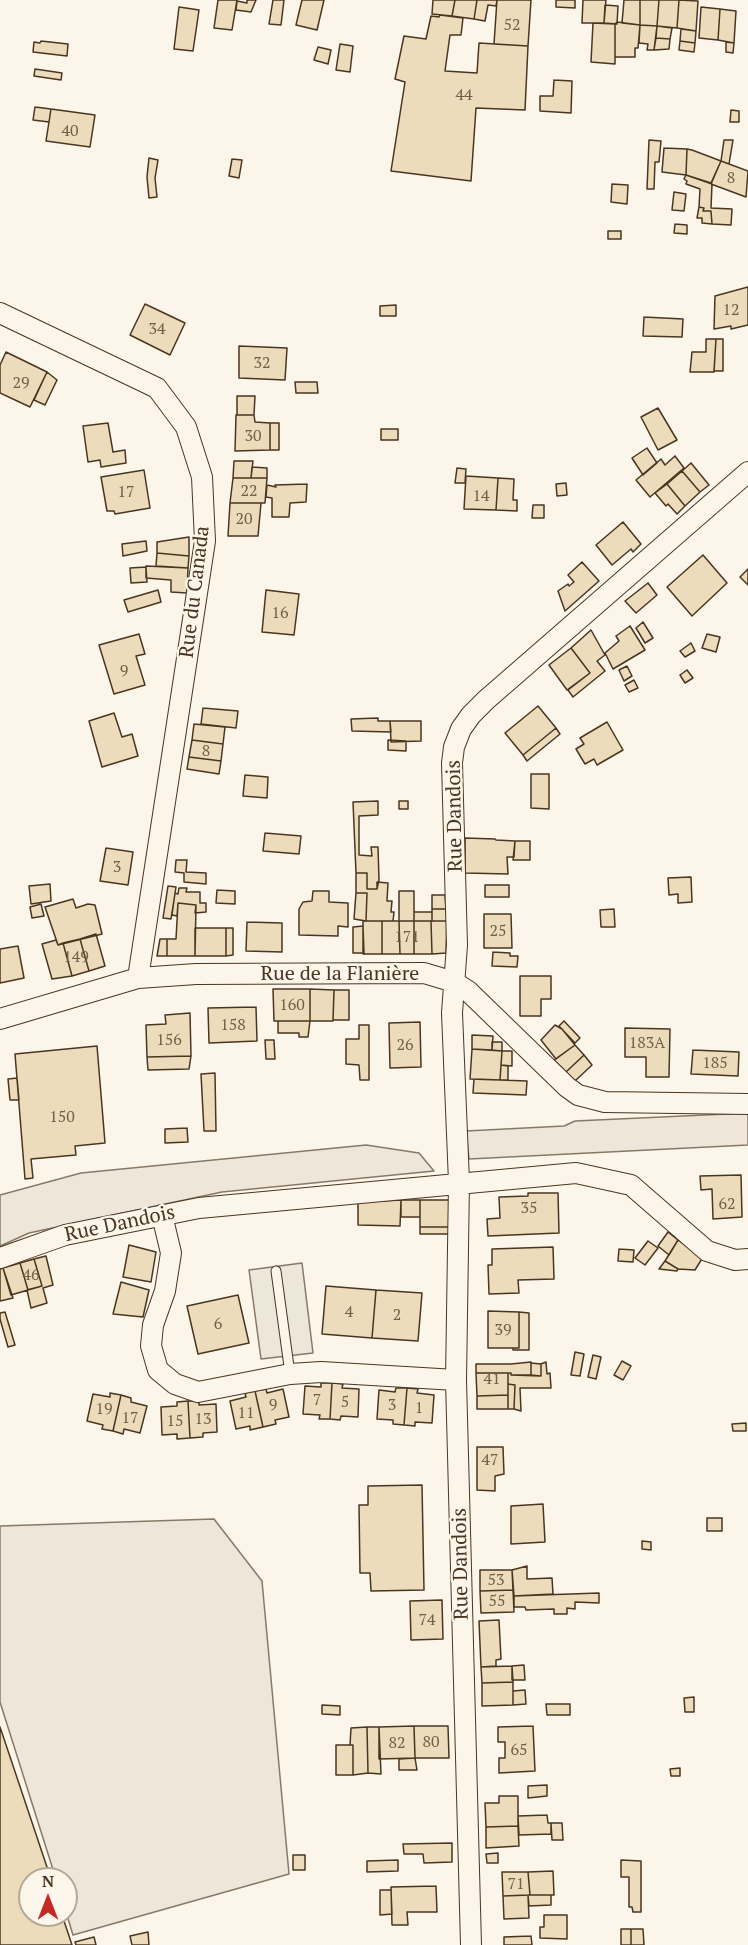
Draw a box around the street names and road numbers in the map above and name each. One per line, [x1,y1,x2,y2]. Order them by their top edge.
street label: Rue du Canada [175,525,215,659]
street label: Rue Dandois [442,760,468,872]
street label: Rue de la Flanière [261,962,419,986]
street label: Rue Dandois [63,1201,177,1247]
street label: Rue Dandois [448,1508,474,1620]

